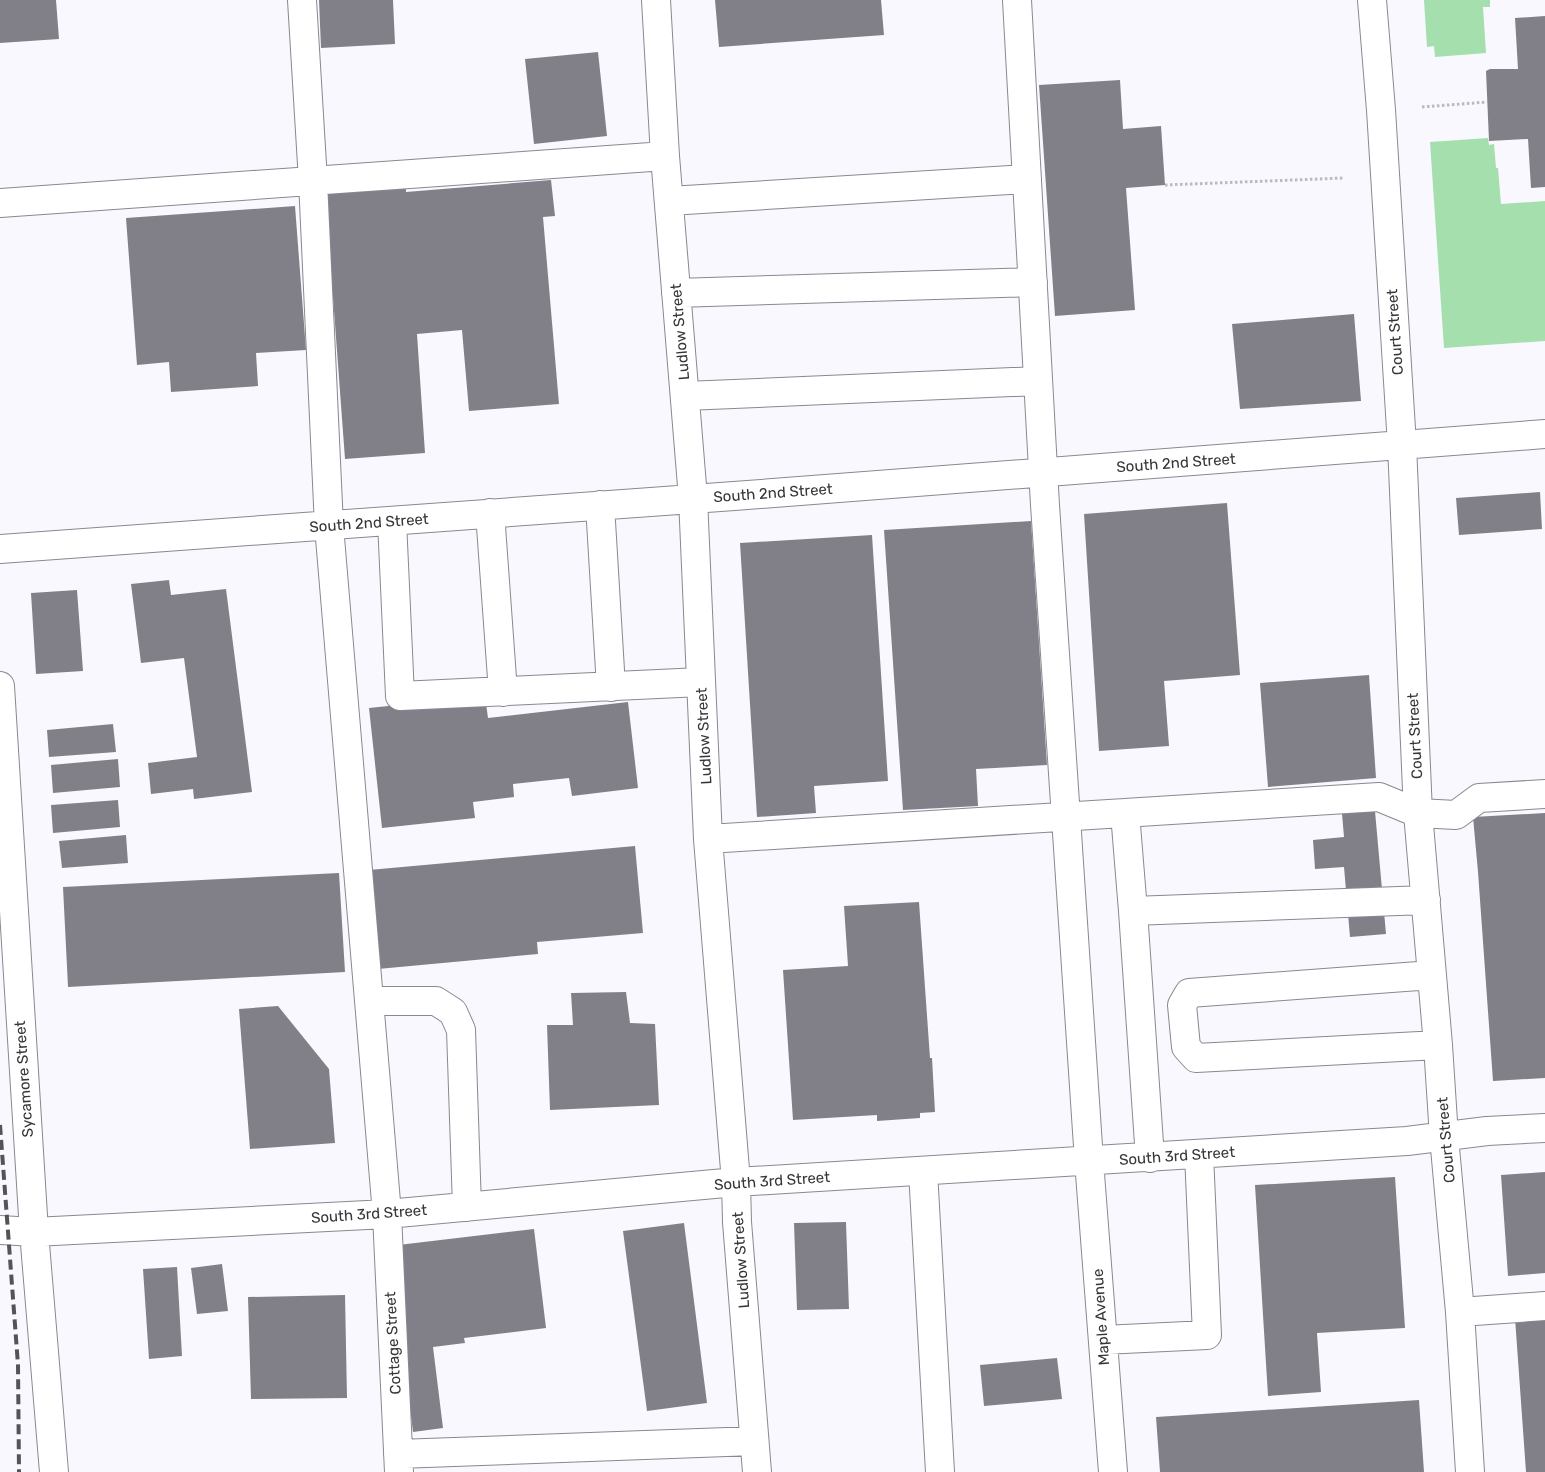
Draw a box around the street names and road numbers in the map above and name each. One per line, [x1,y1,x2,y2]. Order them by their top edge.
street label: Ludlow Street [667,283,693,381]
street label: Court Street [1383,288,1407,376]
street label: South 2nd Street [1116,450,1236,476]
street label: South 2nd Street [713,480,833,506]
street label: South 2nd Street [309,510,429,536]
street label: Ludlow Street [692,687,716,785]
street label: Court Street [1404,692,1426,780]
street label: Sycamore Street [11,1020,37,1138]
street label: Court Street [1433,1096,1459,1184]
street label: South 3rd Street [1118,1143,1236,1169]
street label: South 3rd Street [713,1168,831,1194]
street label: South 3rd Street [310,1201,428,1227]
street label: Ludlow Street [729,1211,753,1309]
street label: Maple Avenue [1089,1268,1113,1366]
street label: Cottage Street [381,1291,405,1395]

